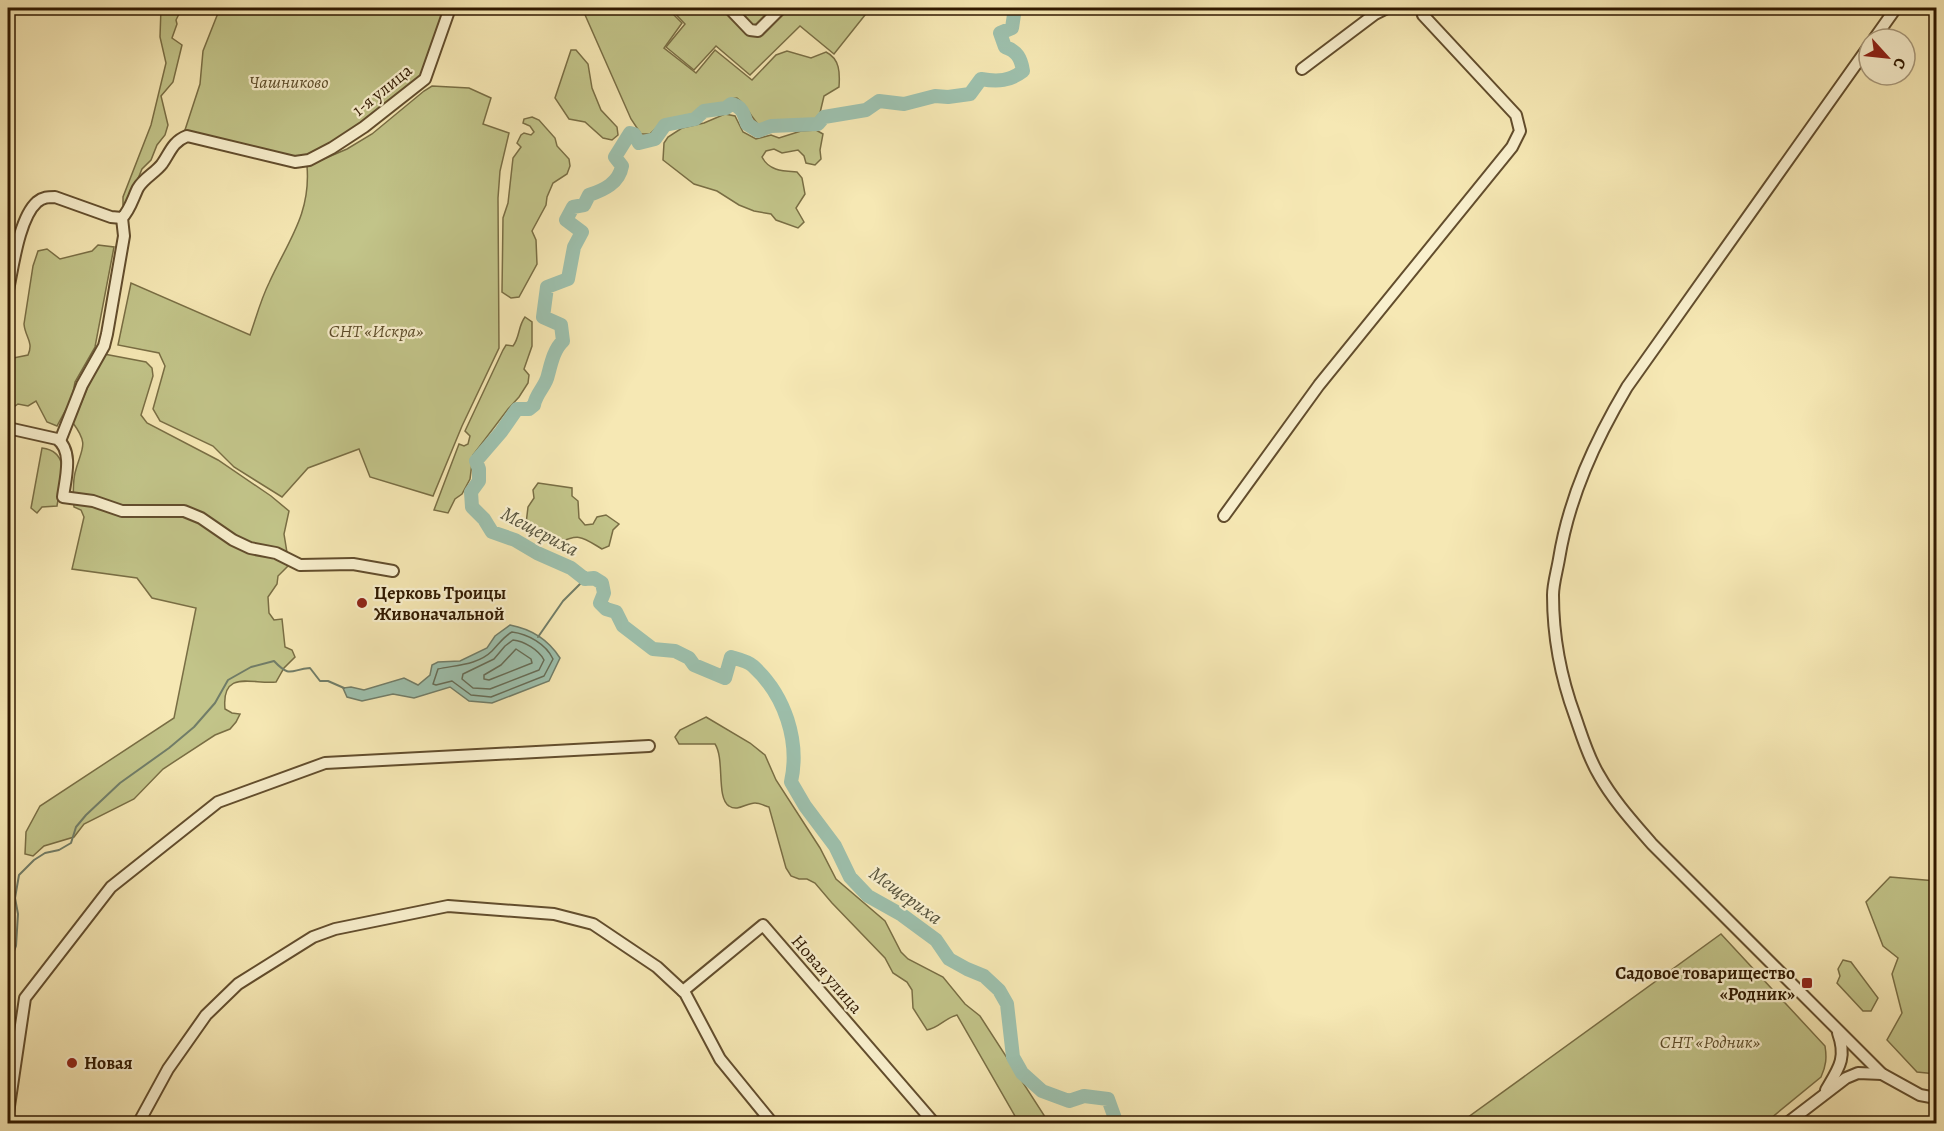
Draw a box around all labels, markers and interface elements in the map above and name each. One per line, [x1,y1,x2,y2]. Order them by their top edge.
north arrow [1857,27,1917,87]
text: С [1887,54,1912,73]
street label: 1-я улица [347,58,418,122]
park label: Чашниково [249,70,329,94]
park label: СНТ «Искра» [329,319,424,343]
water label: Мещериха [496,500,583,563]
place label: Церковь Троицы Живоначальной [374,581,506,626]
marker: Церковь Троицы Живоначальной [355,596,369,610]
water label: Мещериха [864,860,948,931]
street label: Новая улица [786,929,868,1019]
place label: Садовое товарищество «Родник» [1615,961,1795,1006]
marker: Садовое товарищество «Родник» [1800,976,1814,990]
park label: СНТ «Родник» [1660,1030,1761,1054]
place label: Новая [84,1051,133,1075]
marker: Новая [65,1056,79,1070]

